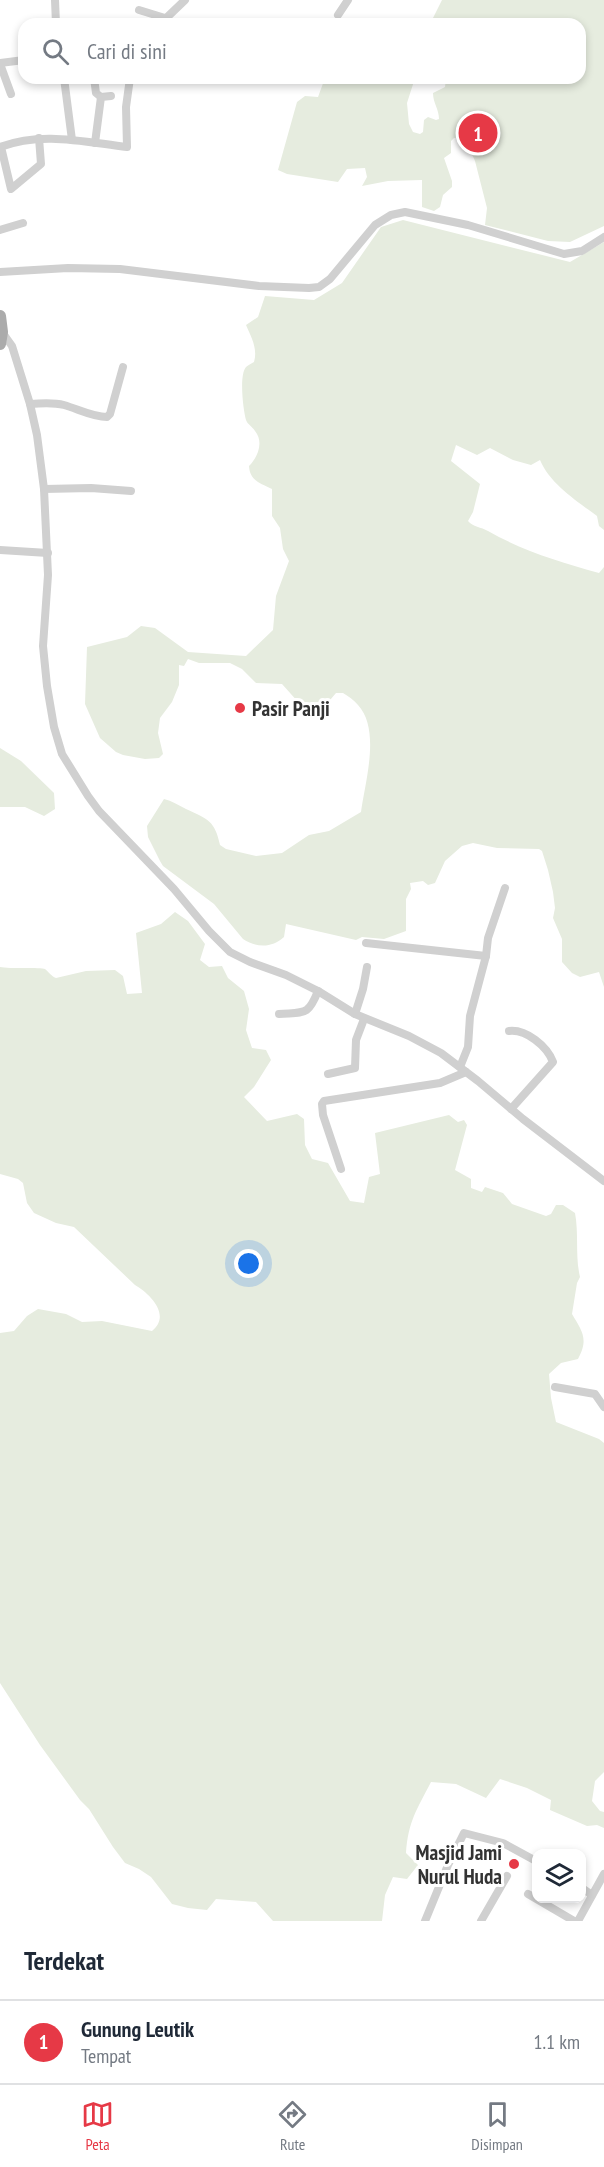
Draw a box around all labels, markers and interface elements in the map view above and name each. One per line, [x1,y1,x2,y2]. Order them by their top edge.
search box [18,18,586,84]
icon: search [39,35,72,68]
text: Cari di sini [87,37,167,65]
pin: 1 [458,110,498,156]
place label: Pasir Panji [252,695,330,722]
marker: Pasir Panji [233,701,247,715]
your location [234,1249,263,1278]
place label: Masjid Jami Nurul Huda [416,1839,502,1890]
map controls [532,1849,586,1903]
button: layers [532,1849,586,1903]
marker: Masjid Jami Nurul Huda [507,1857,521,1871]
text: Terdekat [24,1944,104,1977]
text: Gunung Leutik [81,2015,194,2043]
text: 1 [39,2029,48,2055]
text: 1.1 km [533,2029,580,2055]
text: Tempat [81,2043,131,2069]
tab: Peta [81,2098,114,2154]
tab: Rute [276,2098,309,2154]
tab: Disimpan [471,2098,523,2154]

